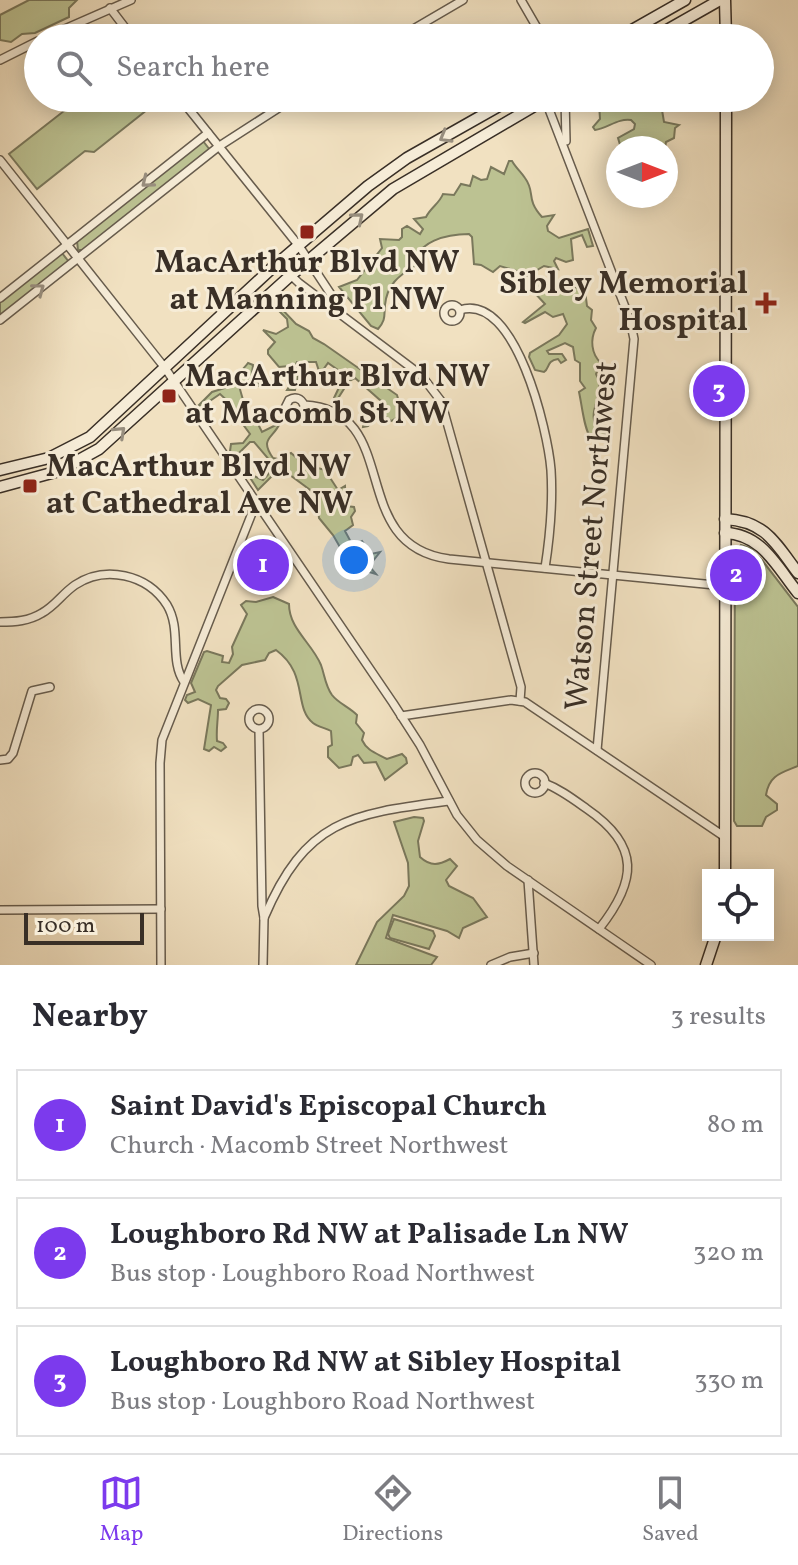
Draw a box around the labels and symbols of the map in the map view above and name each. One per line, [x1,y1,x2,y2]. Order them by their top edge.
one-way arrow [440,127,454,143]
north arrow [606,136,678,208]
one-way arrow [141,172,156,187]
one-way arrow [349,213,363,228]
marker: MacArthur Blvd NW at Manning Pl NW [298,223,316,241]
place label: MacArthur Blvd NW at Manning Pl NW [154,242,460,323]
place label: Sibley Memorial Hospital [499,263,748,344]
one-way arrow [30,285,45,299]
marker: Sibley Memorial Hospital [755,292,777,314]
place label: MacArthur Blvd NW at Macomb St NW [185,356,490,437]
street label: Watson Street Northwest [556,359,630,713]
pin: 3 [693,361,745,421]
marker: MacArthur Blvd NW at Macomb St NW [160,387,178,405]
one-way arrow [110,427,125,441]
place label: MacArthur Blvd NW at Cathedral Ave NW [46,446,353,527]
marker: MacArthur Blvd NW at Cathedral Ave NW [21,477,39,495]
pin: 1 [237,535,289,595]
your location [334,540,374,580]
pin: 2 [710,545,762,605]
scale bar [24,909,144,945]

